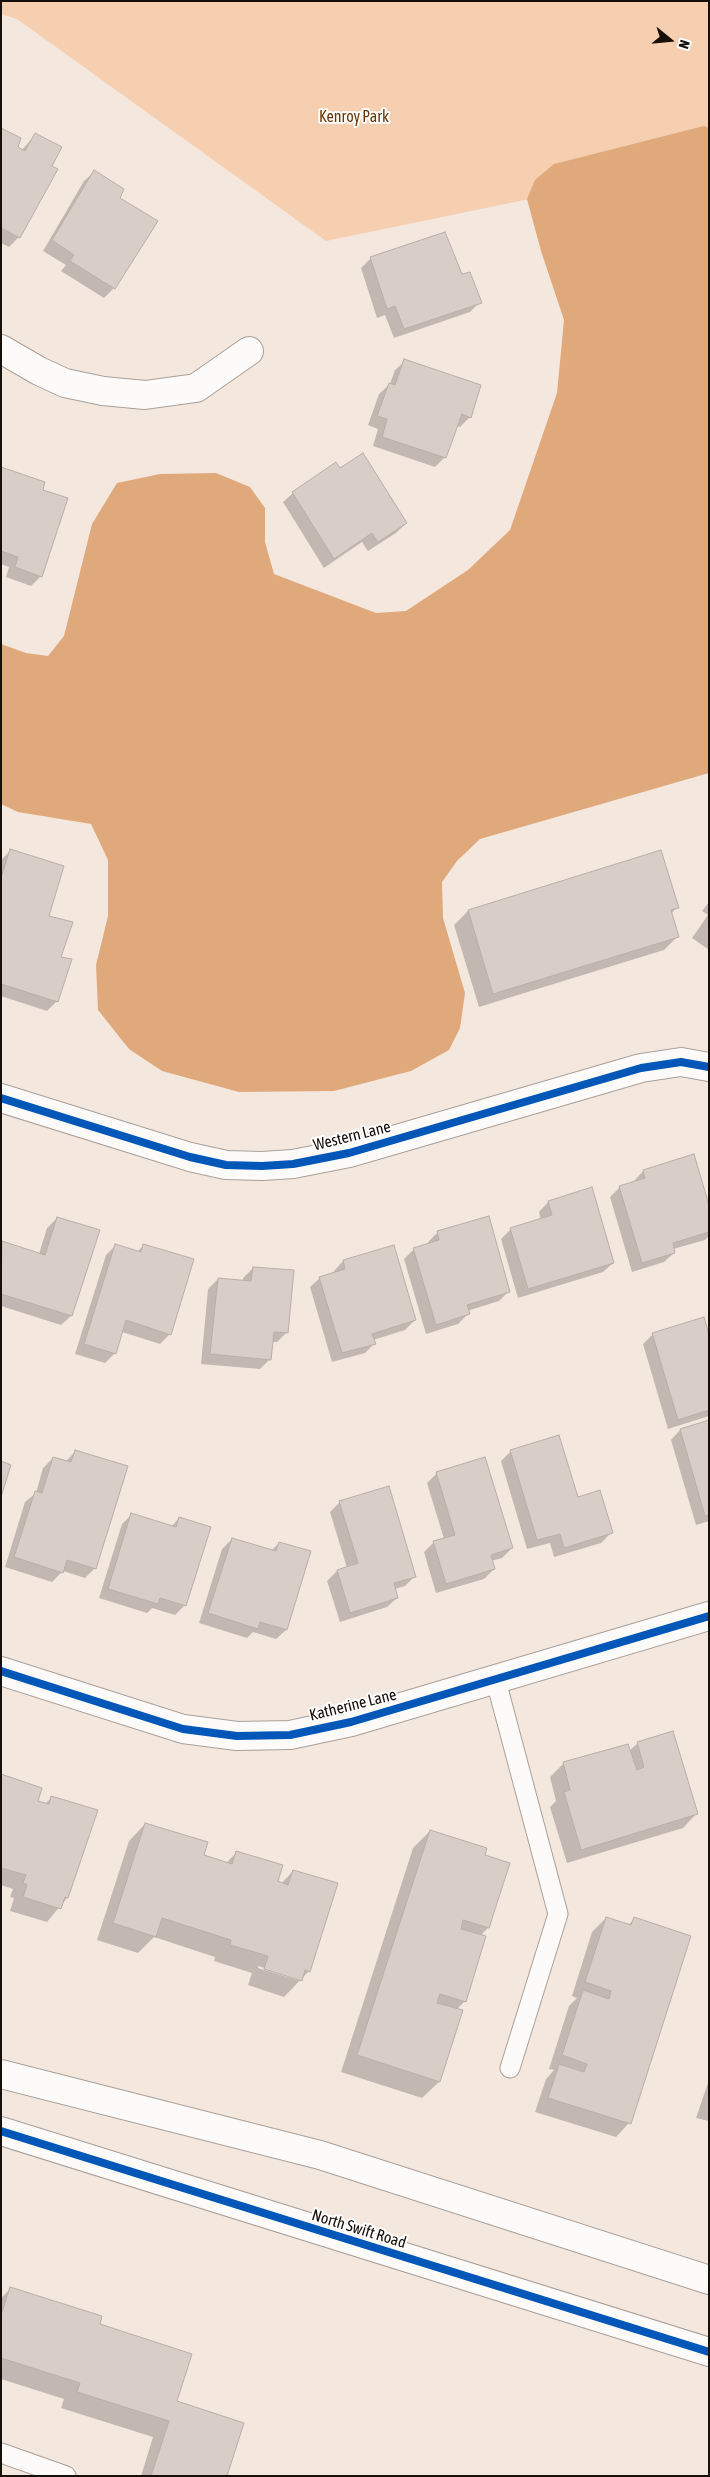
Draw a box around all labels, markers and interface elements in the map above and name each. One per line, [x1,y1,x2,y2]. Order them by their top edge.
north arrow [645,15,695,65]
text: N [675,38,693,51]
park label: Kenroy Park [319,107,389,127]
street label: Western Lane [311,1117,393,1155]
street label: Katherine Lane [308,1685,398,1725]
street label: North Swift Road [310,2206,408,2252]

